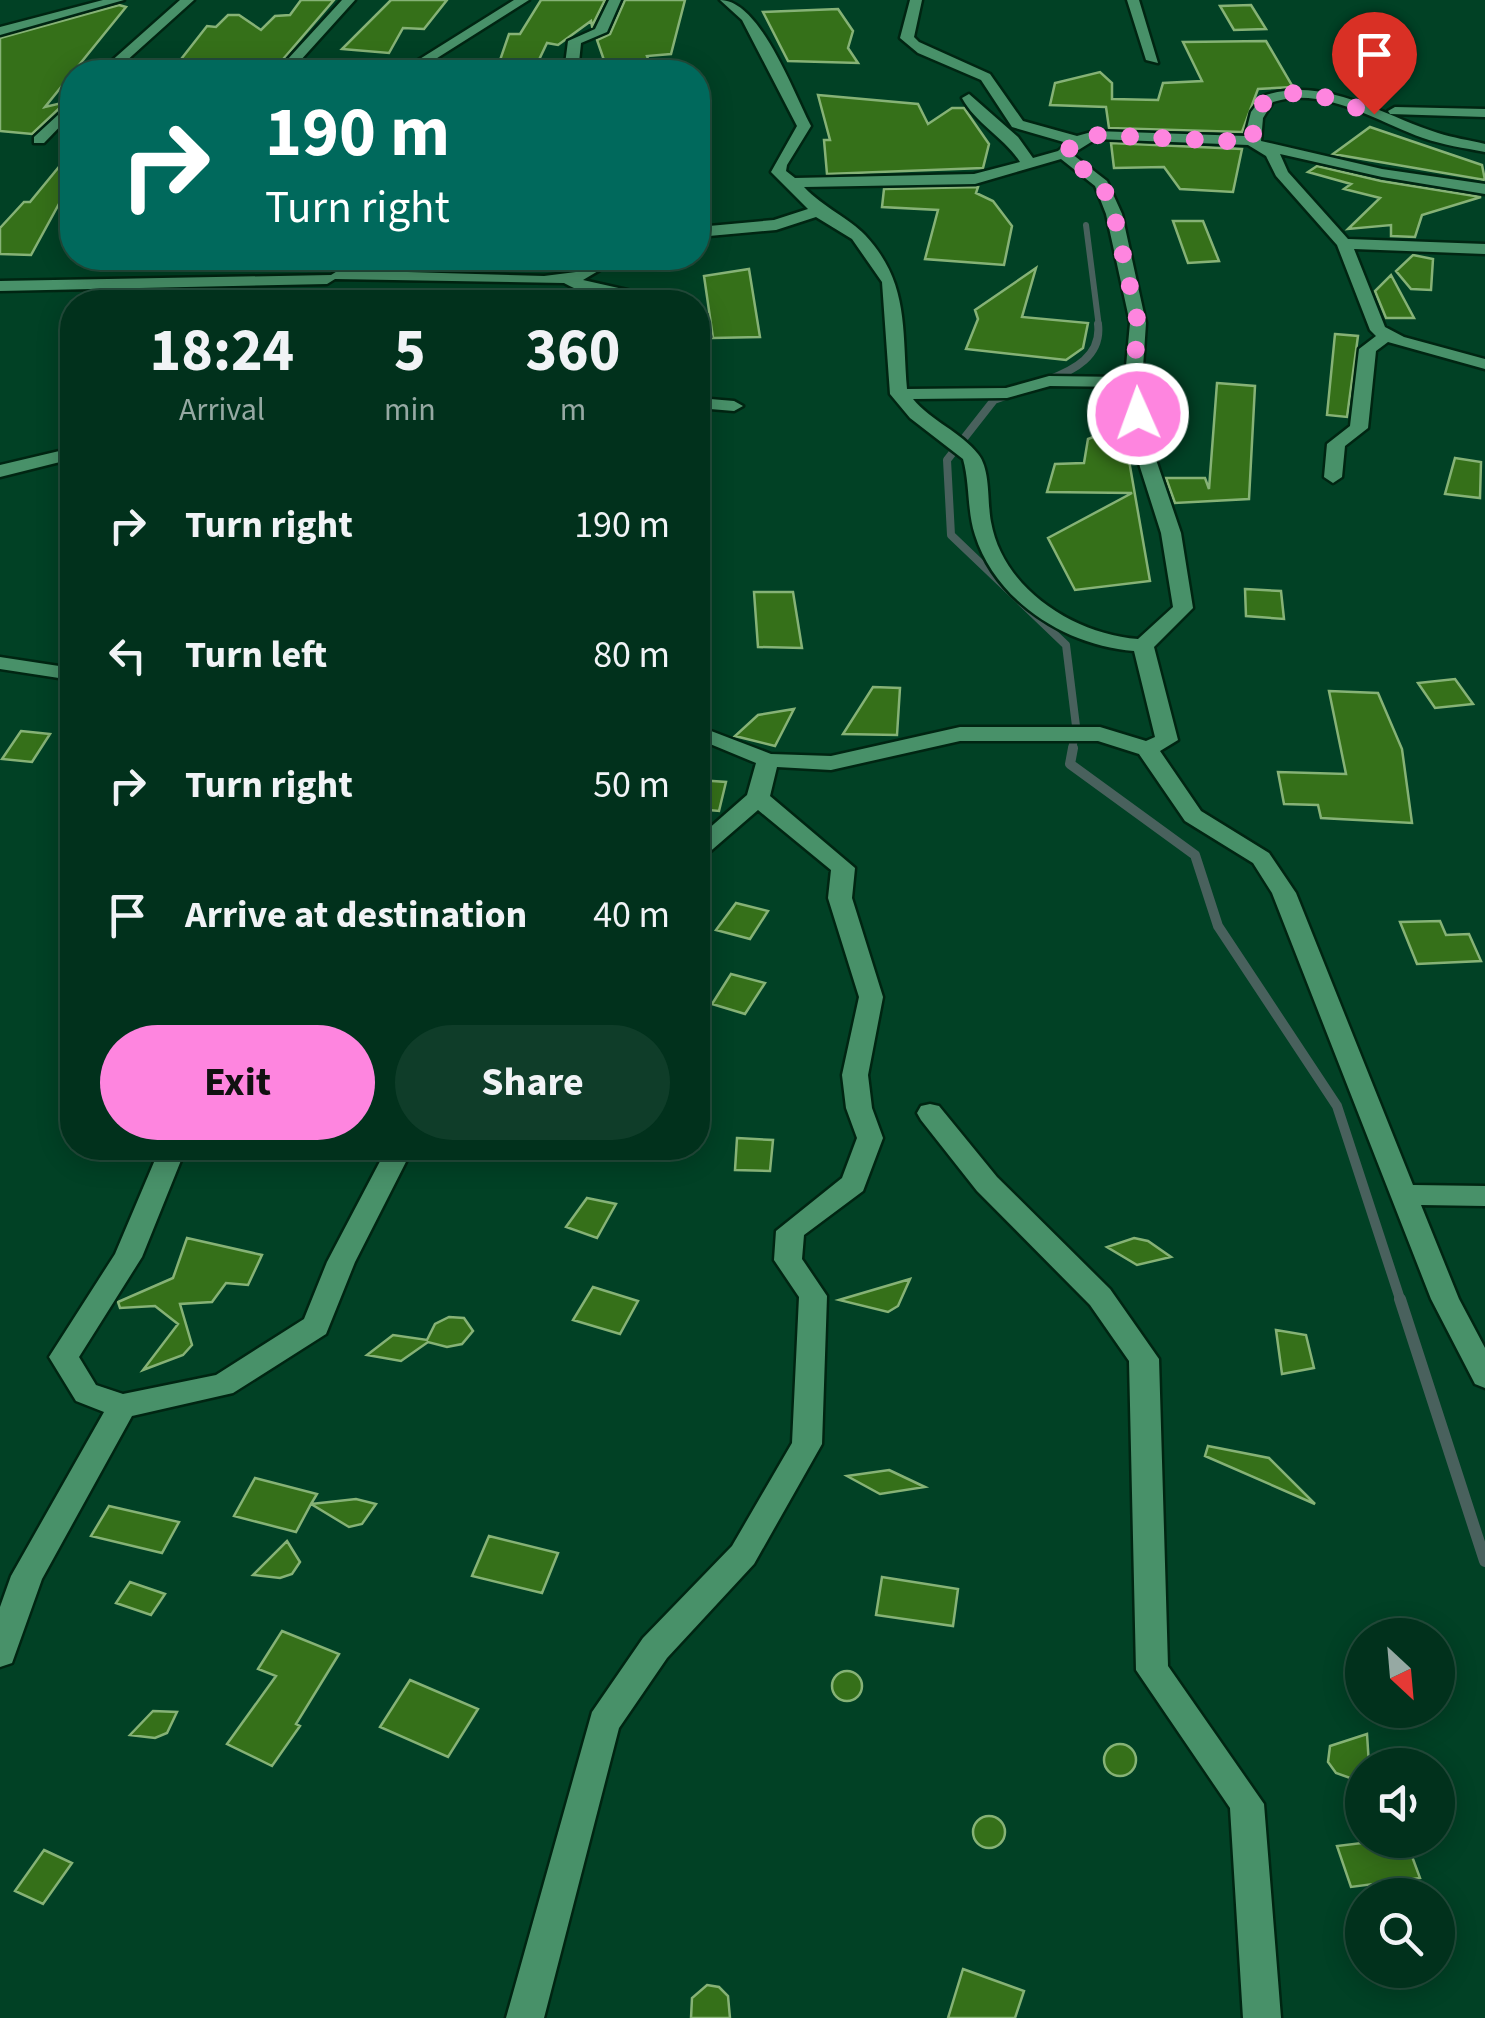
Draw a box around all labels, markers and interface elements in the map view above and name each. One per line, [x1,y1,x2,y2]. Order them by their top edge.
pin [1332,12,1417,115]
icon: arrive [1347,27,1402,82]
text: 190 m [265,83,450,183]
icon: right [100,100,230,230]
text: Turn right [265,176,450,240]
text: 18:24 [150,309,294,394]
text: 5 [394,309,426,394]
text: 360 [525,309,620,394]
position arrow [1086,362,1190,466]
text: Arrival [179,387,265,433]
text: min [384,387,436,433]
text: m [560,387,586,433]
icon: right [100,498,155,553]
text: Turn right [185,498,353,552]
text: 190 m [574,498,670,552]
icon: left [100,628,155,683]
text: Turn left [185,628,327,682]
text: 80 m [593,628,670,682]
icon: right [100,758,155,813]
text: Turn right [185,758,353,812]
text: 50 m [593,758,670,812]
icon: arrive [100,888,155,943]
text: Arrive at destination [185,888,527,942]
text: 40 m [593,888,670,942]
button: Exit [100,1025,375,1140]
button: Share [395,1025,670,1140]
north arrow [1345,1618,1455,1728]
map controls [1345,1618,1455,1988]
button: sound [1345,1748,1455,1858]
button: search [1345,1878,1455,1988]

